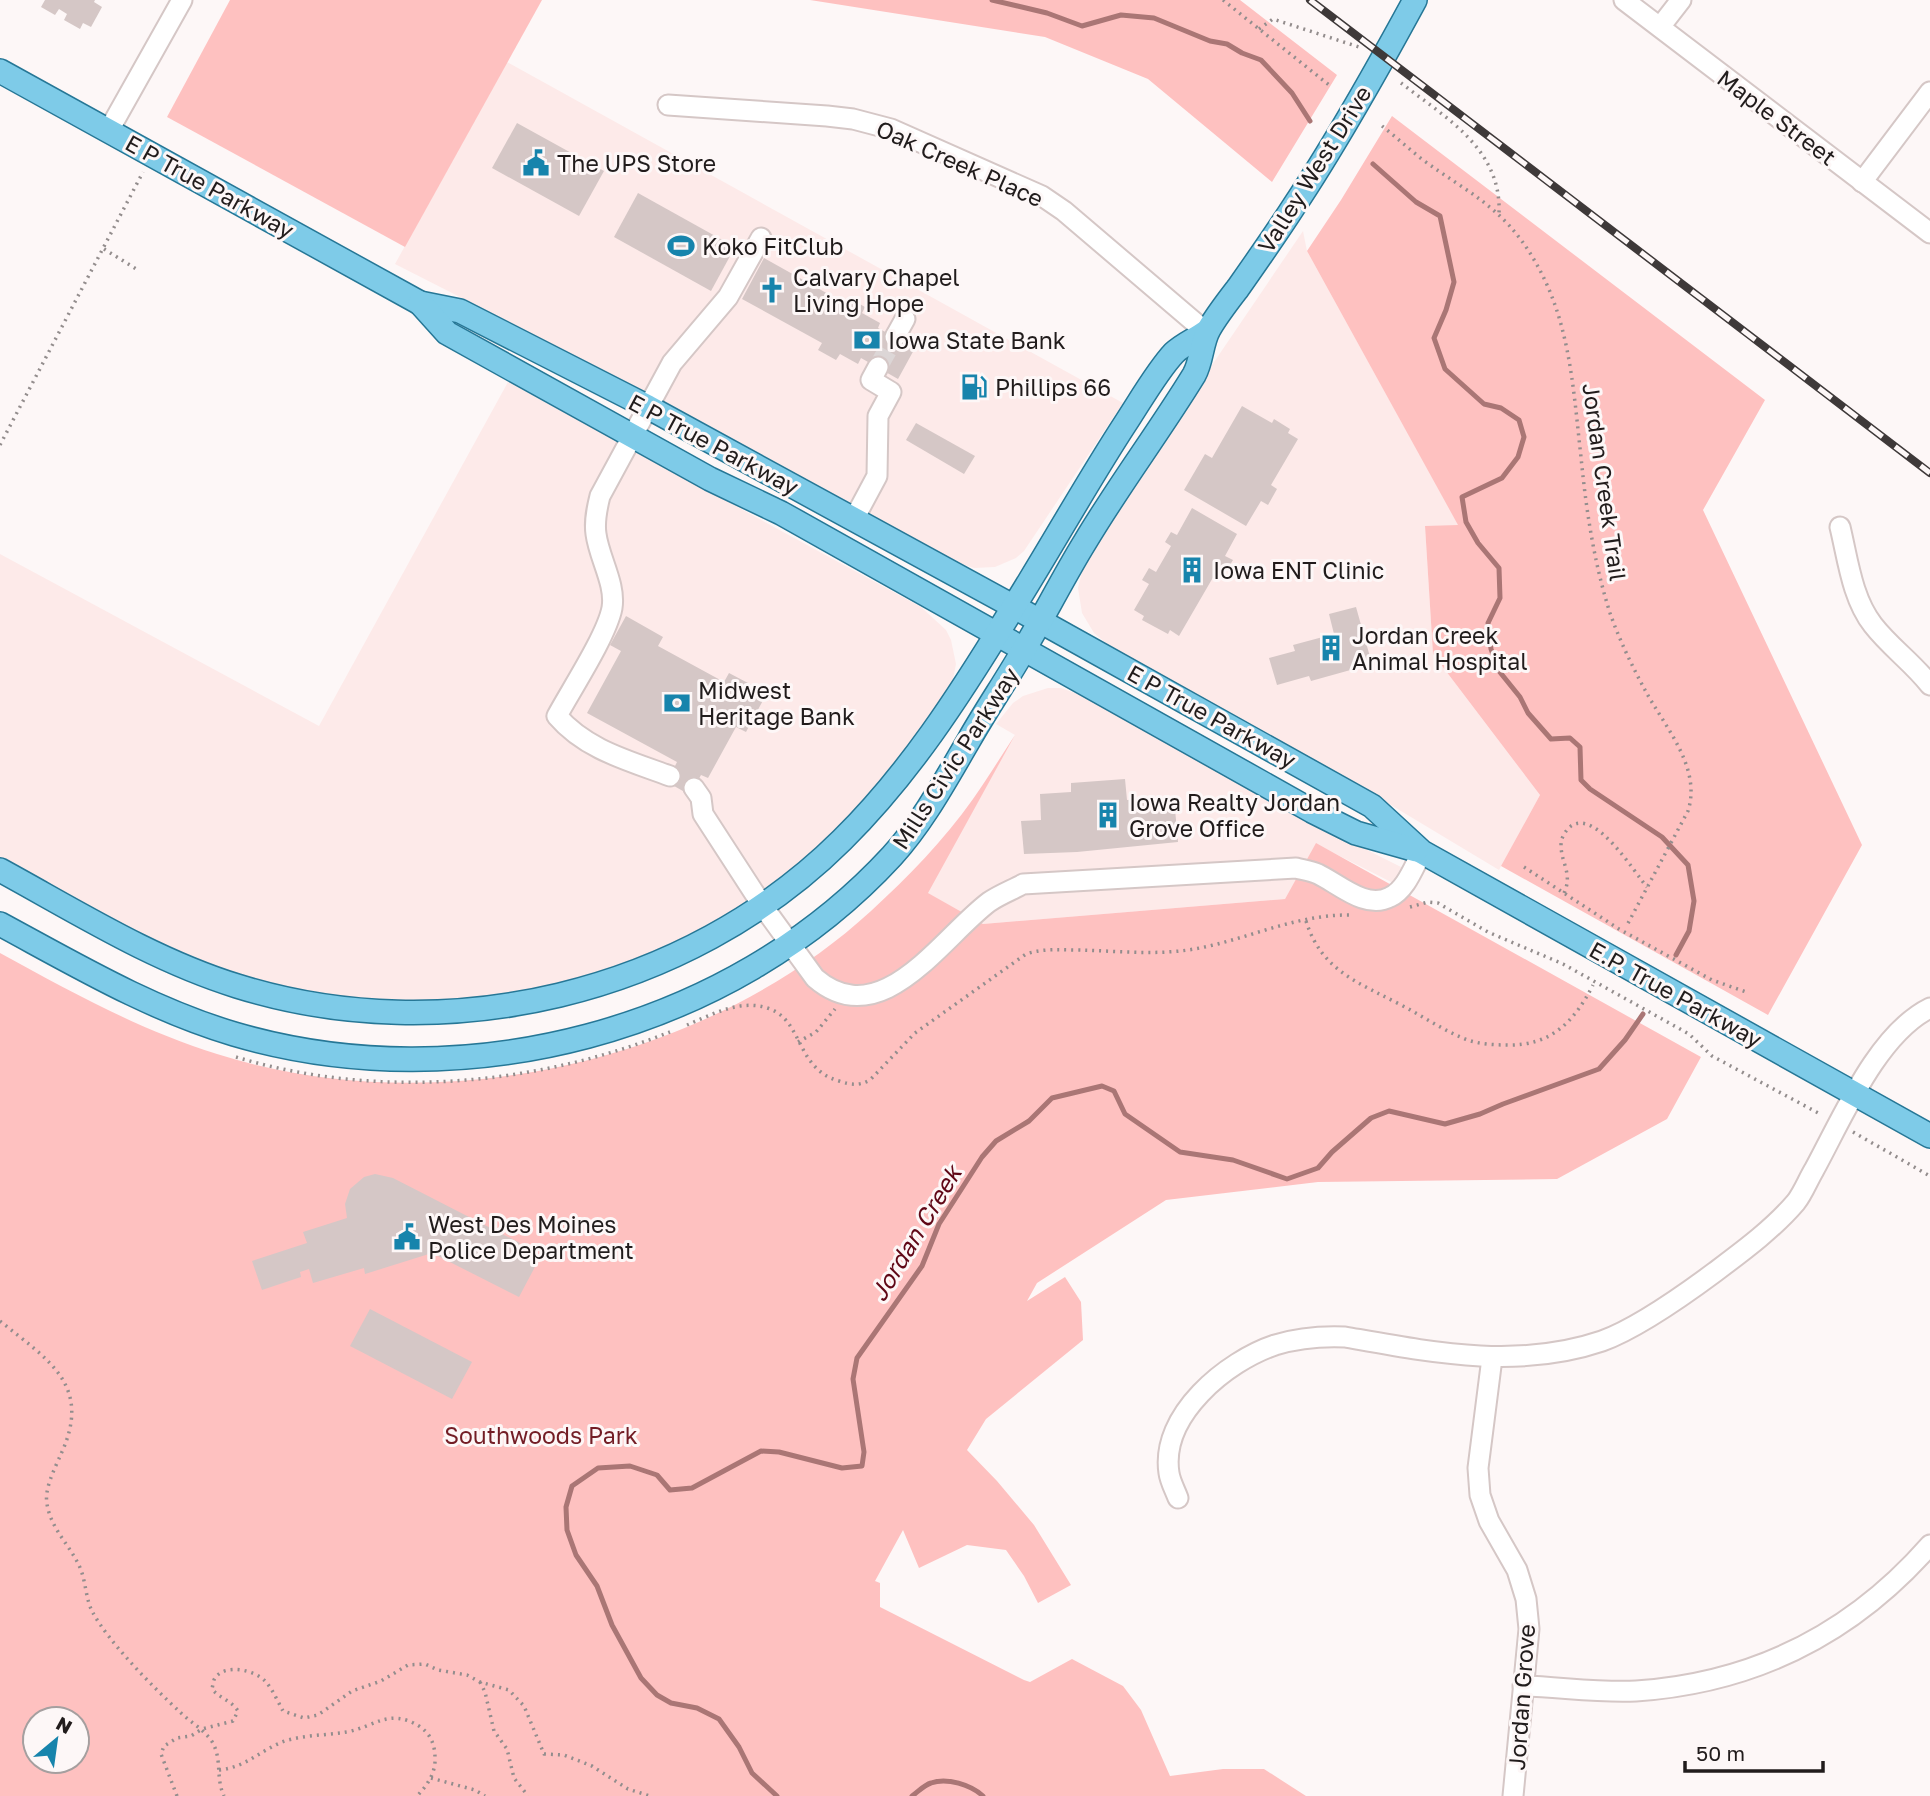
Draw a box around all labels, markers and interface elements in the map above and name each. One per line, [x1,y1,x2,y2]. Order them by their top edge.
street label: Maple Street [1712,63,1842,171]
street label: Valley West Drive [1251,80,1377,258]
street label: Oak Creek Place [872,114,1048,212]
street label: E P True Parkway [121,128,299,244]
public building icon: The UPS Store [521,148,551,178]
place label: The UPS Store [557,149,716,177]
sports icon: Koko FitClub [666,231,696,261]
place label: Koko FitClub [702,232,843,260]
place label: Calvary Chapel Living Hope [793,263,960,317]
church icon: Calvary Chapel Living Hope [757,275,787,305]
bank icon: Iowa State Bank [852,325,882,355]
place label: Iowa State Bank [888,326,1066,354]
fuel station icon: Phillips 66 [959,372,989,402]
place label: Phillips 66 [995,373,1111,401]
street label: Jordan Creek Trail [1577,381,1633,583]
street label: E P True Parkway [624,387,804,501]
building icon: Iowa ENT Clinic [1177,555,1207,585]
place label: Iowa ENT Clinic [1213,556,1384,584]
place label: Jordan Creek Animal Hospital [1352,621,1528,675]
building icon: Jordan Creek Animal Hospital [1316,633,1346,663]
street label: E P True Parkway [1123,658,1301,774]
street label: Mills Civic Parkway [886,662,1024,854]
place label: Midwest Heritage Bank [698,676,855,730]
bank icon: Midwest Heritage Bank [662,688,692,718]
place label: Iowa Realty Jordan Grove Office [1129,788,1340,842]
building icon: Iowa Realty Jordan Grove Office [1093,800,1123,830]
street label: E.P. True Parkway [1585,935,1767,1053]
water label: Jordan Creek [863,1158,968,1306]
place label: West Des Moines Police Department [428,1210,634,1264]
public building icon: West Des Moines Police Department [392,1222,422,1252]
park label: Southwoods Park [444,1421,638,1449]
street label: Jordan Grove [1502,1623,1540,1771]
north arrow [21,1705,91,1775]
text: N [53,1711,76,1738]
scale bar [1685,1730,1823,1774]
text: 50 m [1696,1740,1745,1766]

